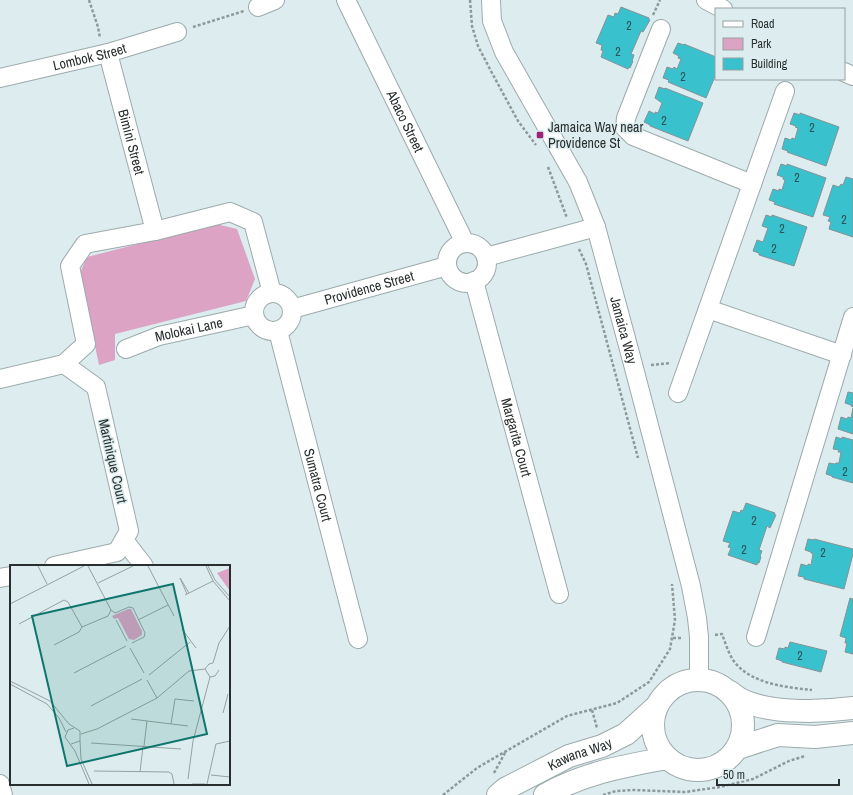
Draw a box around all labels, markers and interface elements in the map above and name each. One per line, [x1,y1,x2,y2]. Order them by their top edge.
legend [715,8,845,80]
text: Road [751,16,775,32]
house number: 2 [626,18,632,34]
text: Park [751,36,771,52]
street label: Lombok Street [51,39,128,74]
house number: 2 [615,44,621,60]
text: Building [751,56,788,72]
house number: 2 [680,69,686,85]
street label: Abaco Street [382,87,428,155]
street label: Bimini Street [114,107,149,177]
house number: 2 [661,113,667,129]
place label: Jamaica Way near Providence St [548,118,643,152]
house number: 2 [809,120,815,136]
marker: Jamaica Way near Providence St [535,130,545,140]
house number: 2 [794,170,800,186]
house number: 2 [841,212,847,228]
house number: 2 [779,221,785,237]
house number: 2 [771,241,777,257]
street label: Providence Street [322,267,416,309]
street label: Jamaica Way [606,294,642,366]
street label: Molokai Lane [153,313,224,346]
street label: Margarita Court [497,396,536,479]
street label: Martinique Court [95,417,131,505]
street label: Sumatra Court [300,446,336,523]
house number: 2 [842,464,848,480]
house number: 2 [751,513,757,529]
house number: 2 [741,542,747,558]
house number: 2 [820,545,826,561]
inset map [10,565,230,785]
house number: 2 [797,648,803,664]
street label: Kawana Way [545,733,615,774]
scale bar [717,761,839,787]
text: 50 m [723,767,745,783]

